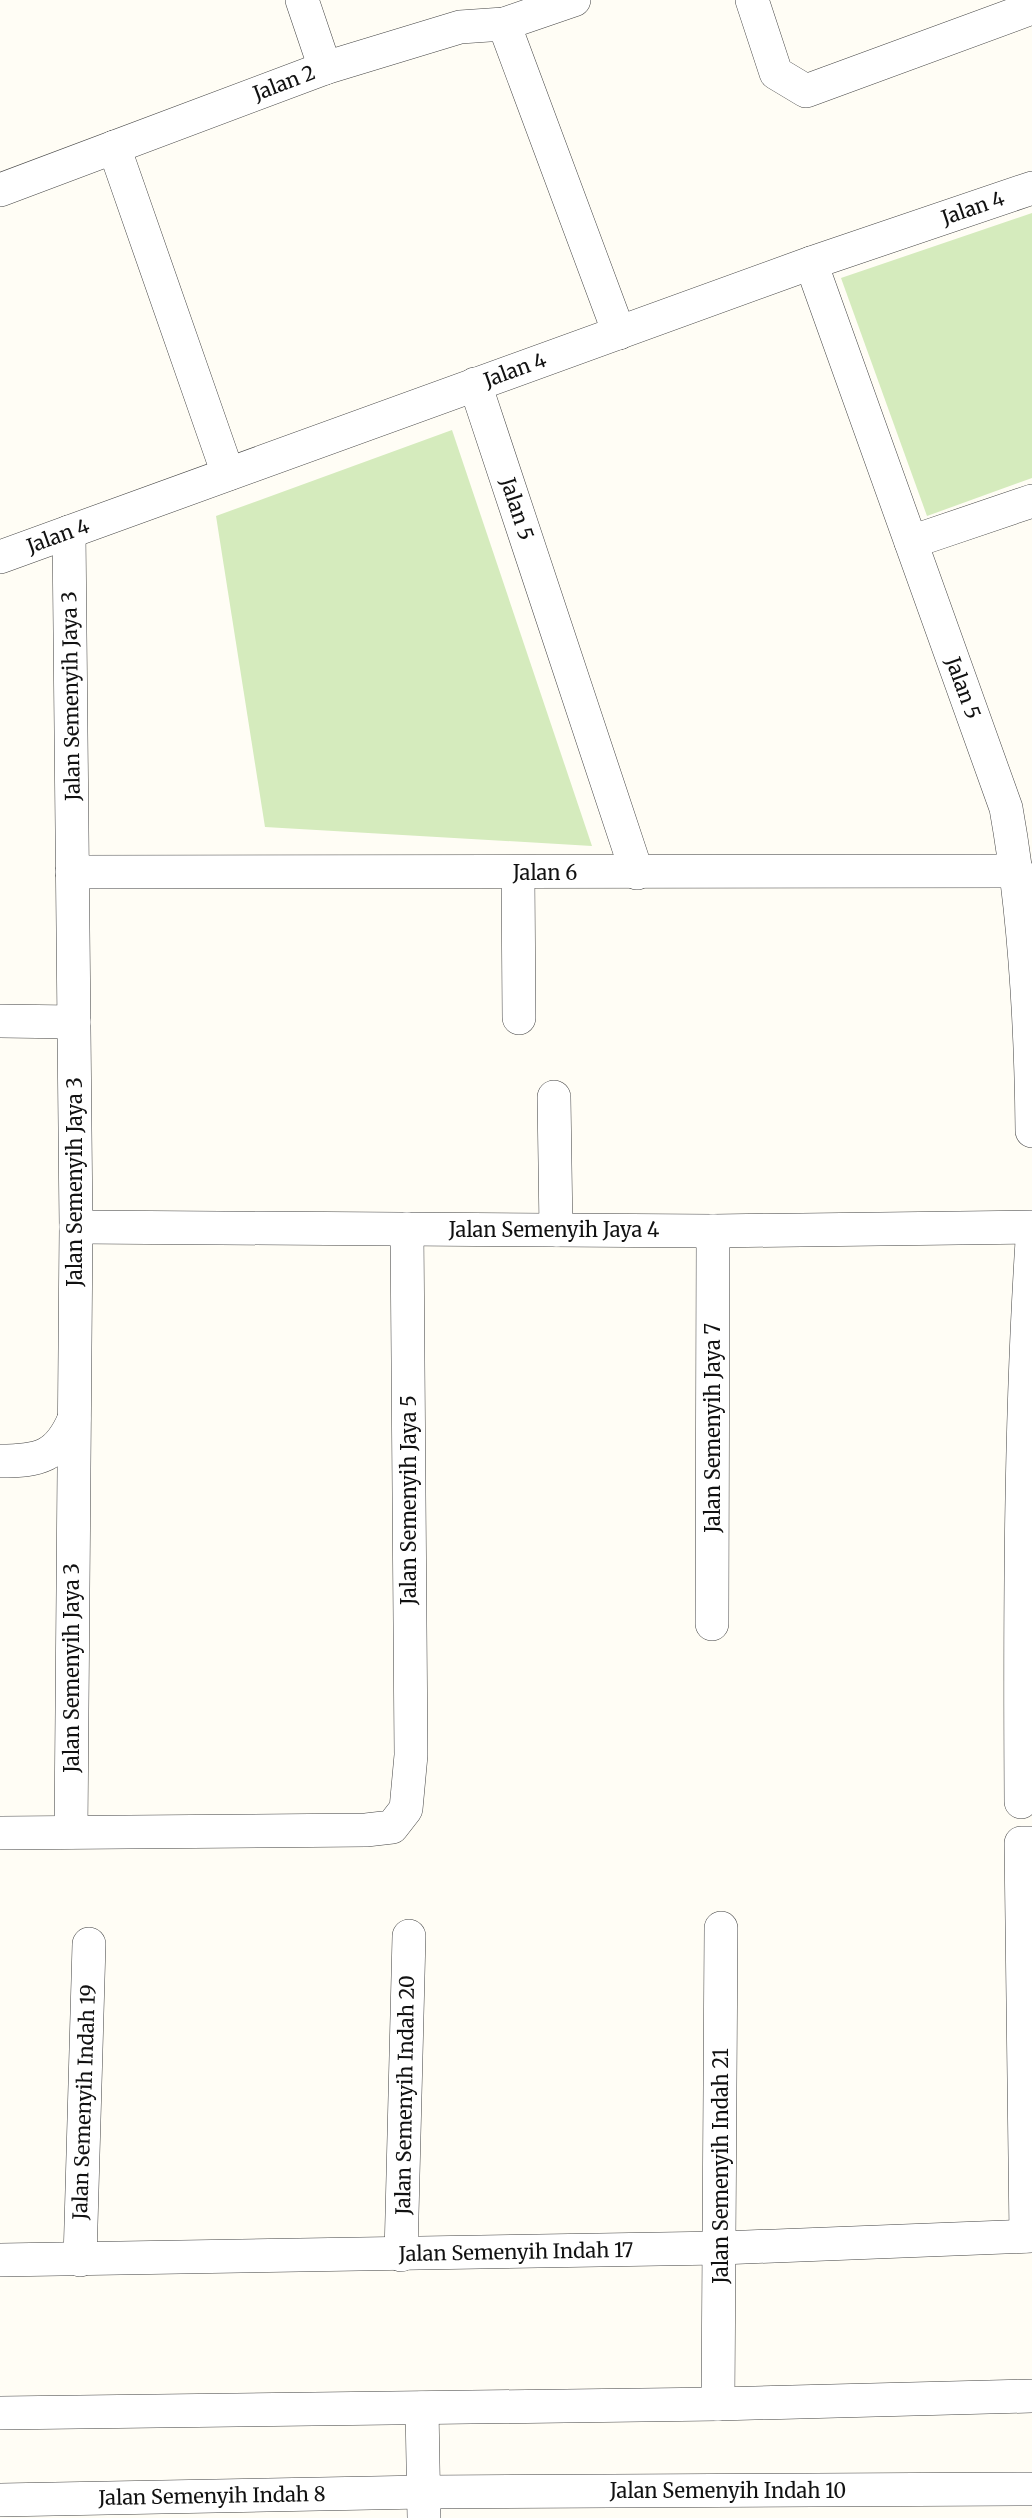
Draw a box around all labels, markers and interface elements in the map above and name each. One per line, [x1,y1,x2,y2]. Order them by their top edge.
street label: Jalan 2 [248,59,318,106]
street label: Jalan 4 [937,185,1008,230]
street label: Jalan 4 [479,347,550,393]
street label: Jalan 5 [495,473,539,543]
street label: Jalan 4 [22,513,93,559]
street label: Jalan Semenyih Jaya 3 [56,591,85,802]
street label: Jalan 5 [940,652,986,722]
street label: Jalan 6 [512,860,577,885]
street label: Jalan Semenyih Jaya 3 [62,1077,87,1288]
street label: Jalan Semenyih Jaya 4 [448,1217,659,1242]
street label: Jalan Semenyih Jaya 7 [700,1323,725,1534]
street label: Jalan Semenyih Jaya 5 [396,1395,421,1606]
street label: Jalan Semenyih Jaya 3 [59,1563,84,1774]
street label: Jalan Semenyih Indah 20 [390,1975,419,2216]
street label: Jalan Semenyih Indah 19 [67,1984,100,2221]
street label: Jalan Semenyih Indah 21 [708,2048,733,2285]
street label: Jalan Semenyih Indah 17 [397,2237,634,2266]
street label: Jalan Semenyih Indah 10 [609,2478,846,2503]
street label: Jalan Semenyih Indah 8 [97,2481,326,2510]

